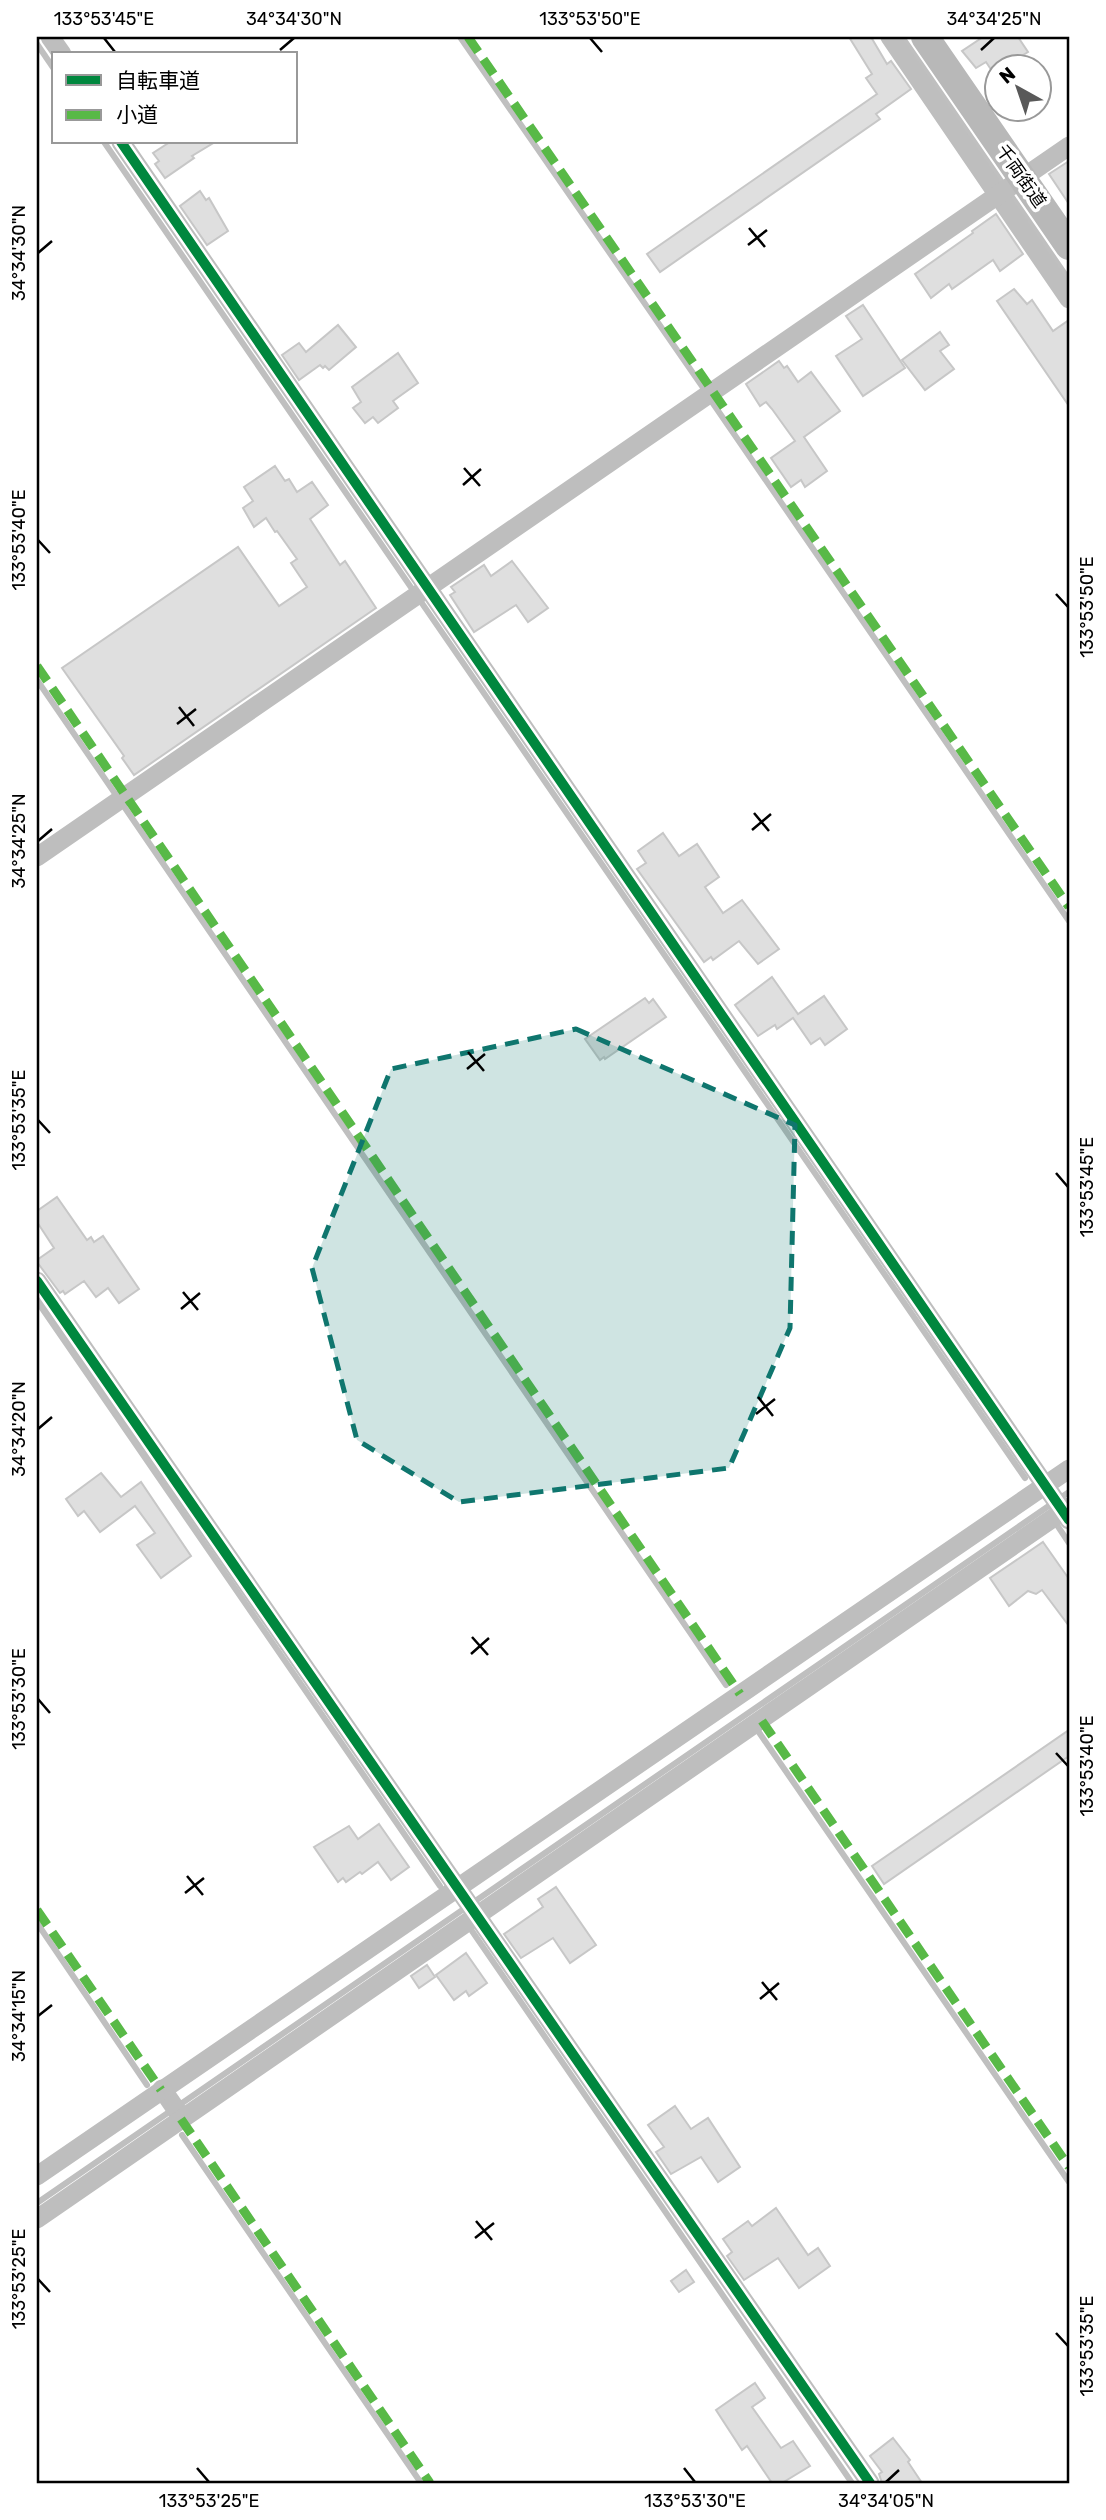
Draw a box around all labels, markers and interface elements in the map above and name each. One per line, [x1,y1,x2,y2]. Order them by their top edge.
text: 133°53'45"E [54,8,154,30]
text: 34°34'30"N [246,8,342,30]
text: 133°53'50"E [539,8,641,30]
text: 34°34'25"N [947,8,1042,30]
legend [52,52,298,144]
north arrow [984,52,1054,122]
text: N [995,62,1020,89]
text: 自転車道 [116,68,200,93]
text: 小道 [116,102,158,127]
street label: 千両街道 [991,140,1051,212]
text: 34°34'30"N [8,205,30,301]
text: 133°53'40"E [8,489,30,591]
text: 133°53'50"E [1076,556,1098,658]
text: 34°34'25"N [8,794,30,889]
text: 133°53'35"E [8,1070,30,1170]
text: 133°53'45"E [1076,1137,1098,1237]
text: 34°34'20"N [8,1381,30,1477]
text: 133°53'30"E [8,1648,30,1750]
text: 133°53'40"E [1076,1715,1098,1817]
text: 34°34'15"N [8,1970,30,2062]
text: 133°53'25"E [8,2229,30,2329]
text: 133°53'35"E [1076,2296,1098,2396]
text: 133°53'25"E [159,2490,259,2512]
text: 133°53'30"E [644,2490,746,2512]
text: 34°34'05"N [838,2490,934,2512]

